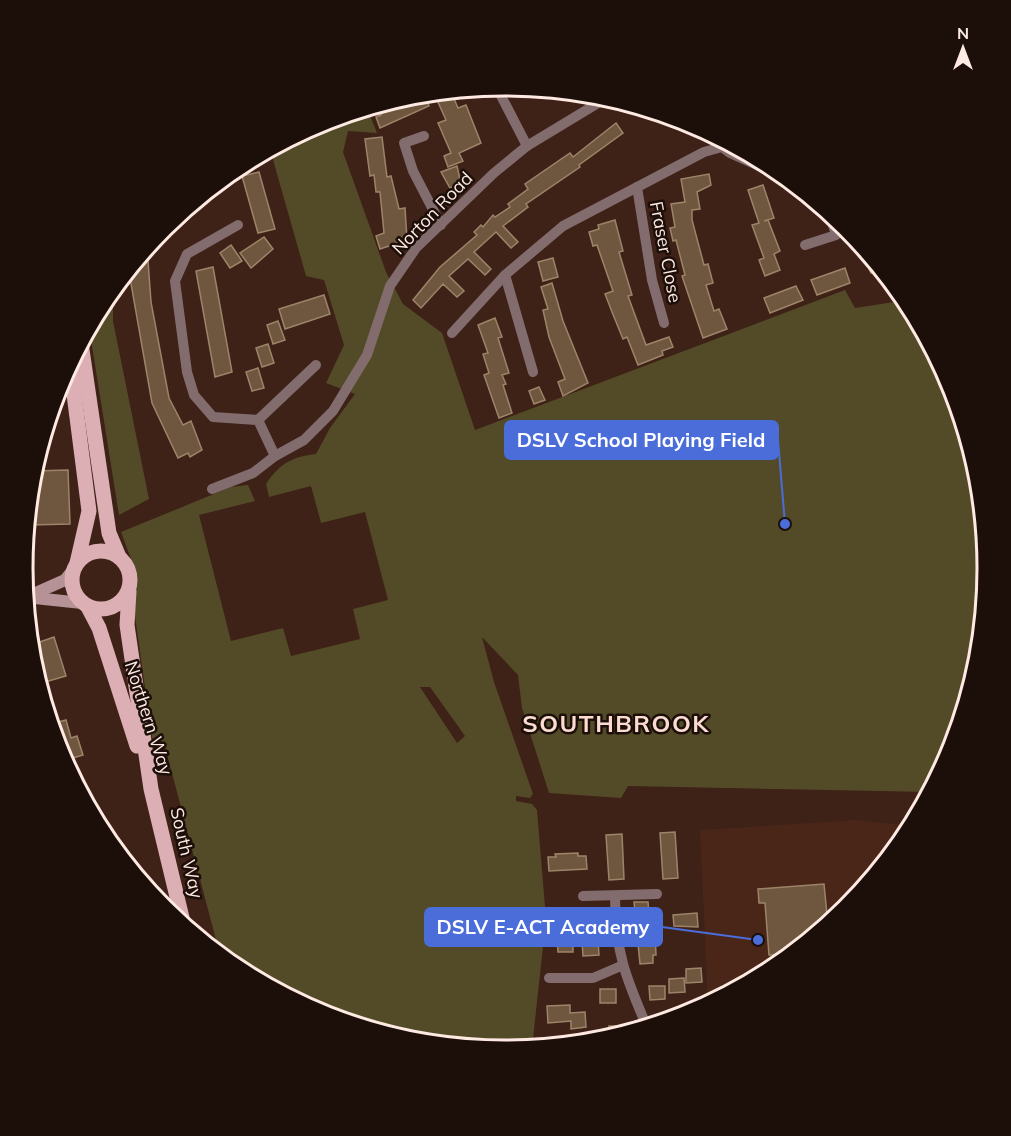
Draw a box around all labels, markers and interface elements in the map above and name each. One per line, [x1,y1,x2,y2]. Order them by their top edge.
north arrow [933,18,993,78]
text: N [957,23,969,43]
street label: Norton Road [387,167,477,259]
street label: Fraser Close [645,199,687,305]
callout: DSLV School Playing Field [505,421,778,459]
text: DSLV School Playing Field [517,427,765,452]
street label: Northern Way [120,658,178,778]
district label: SOUTHBROOK [522,708,710,738]
street label: South Way [165,805,209,901]
callout: DSLV E-ACT Academy [425,908,662,946]
text: DSLV E-ACT Academy [437,914,650,939]

